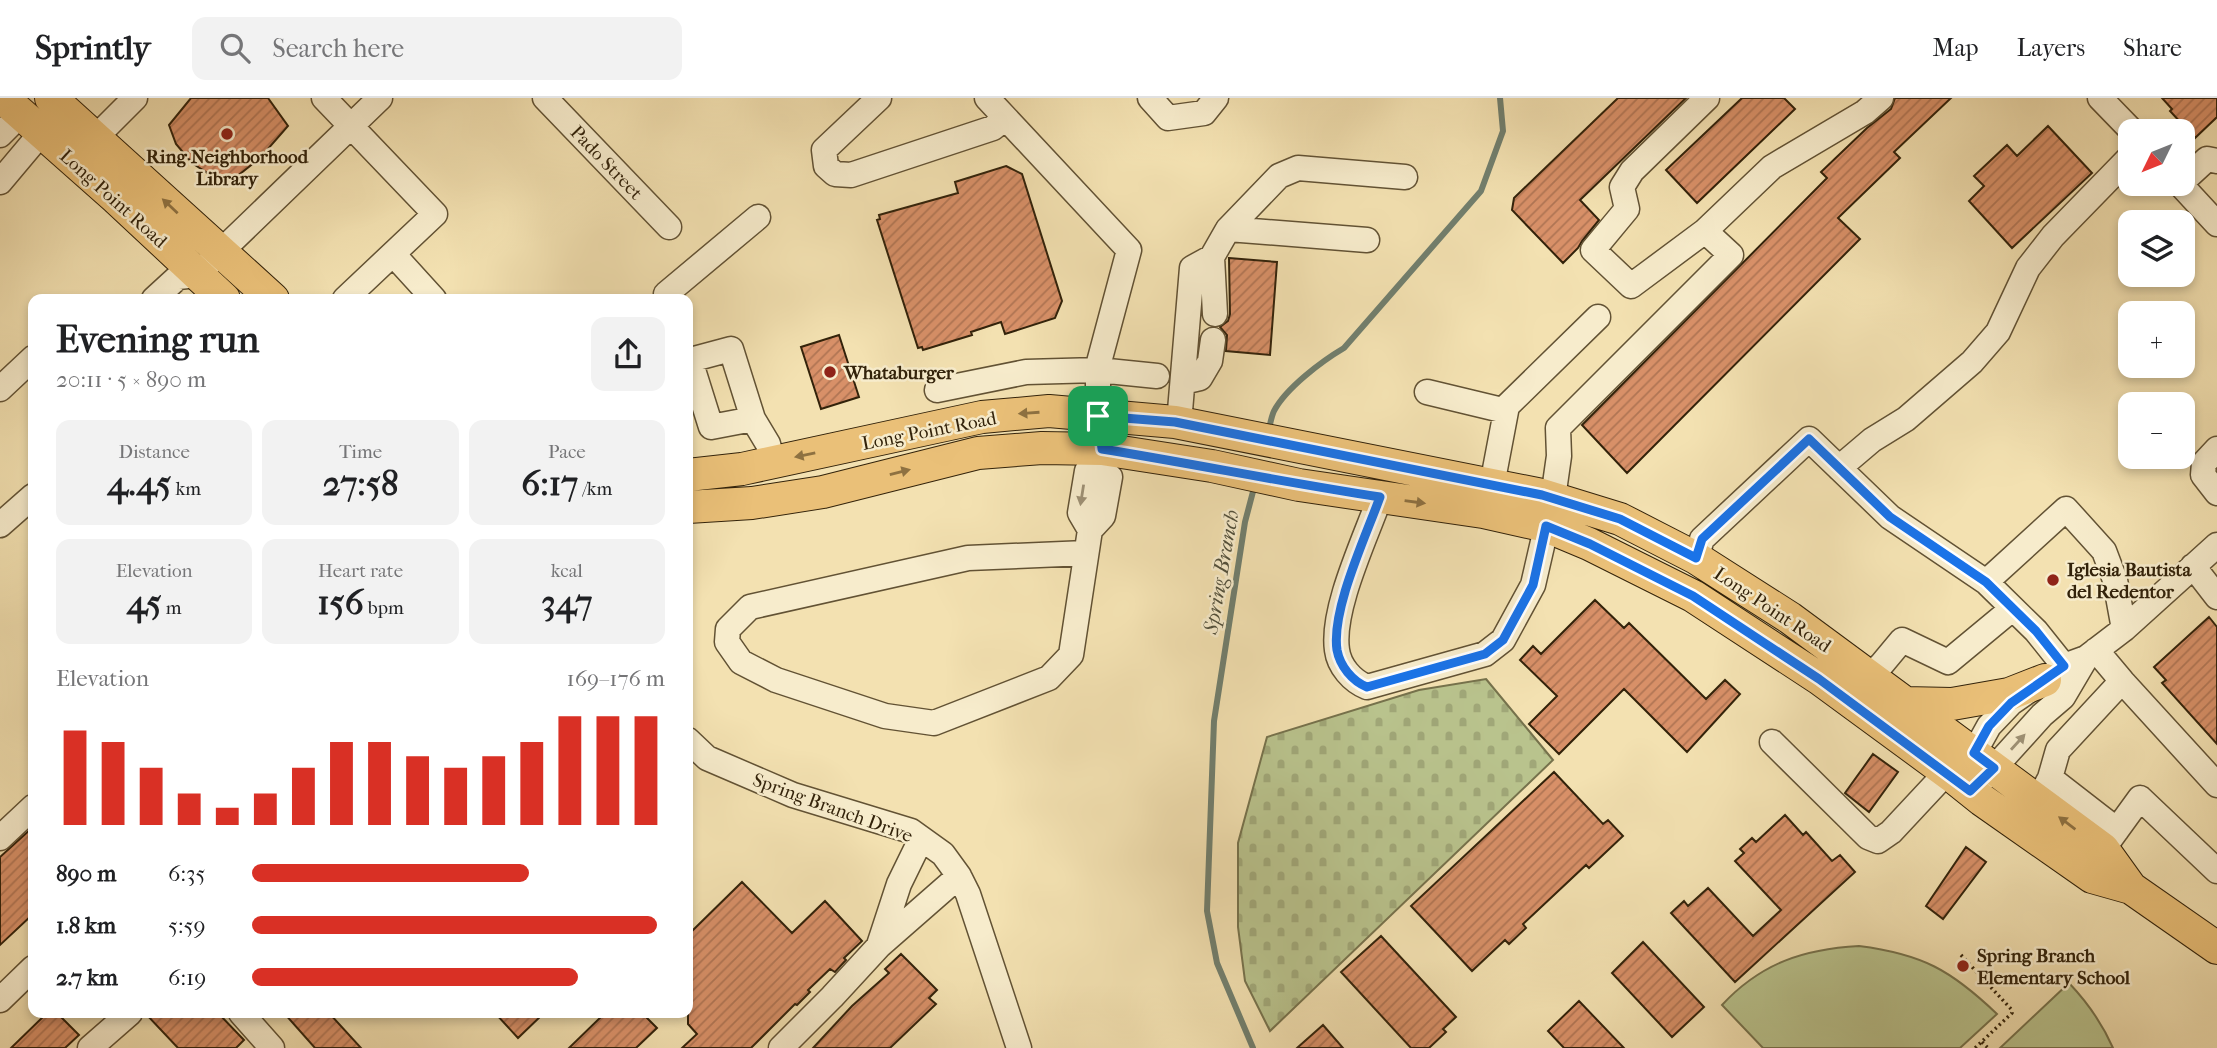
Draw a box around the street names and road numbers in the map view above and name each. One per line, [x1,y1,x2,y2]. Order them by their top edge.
street label: Pado Street [566,121,647,204]
street label: Long Point Road [55,145,172,253]
street label: Long Point Road [860,407,999,455]
street label: Long Point Road [1710,563,1836,657]
street label: Spring Branch Drive [750,769,916,847]

